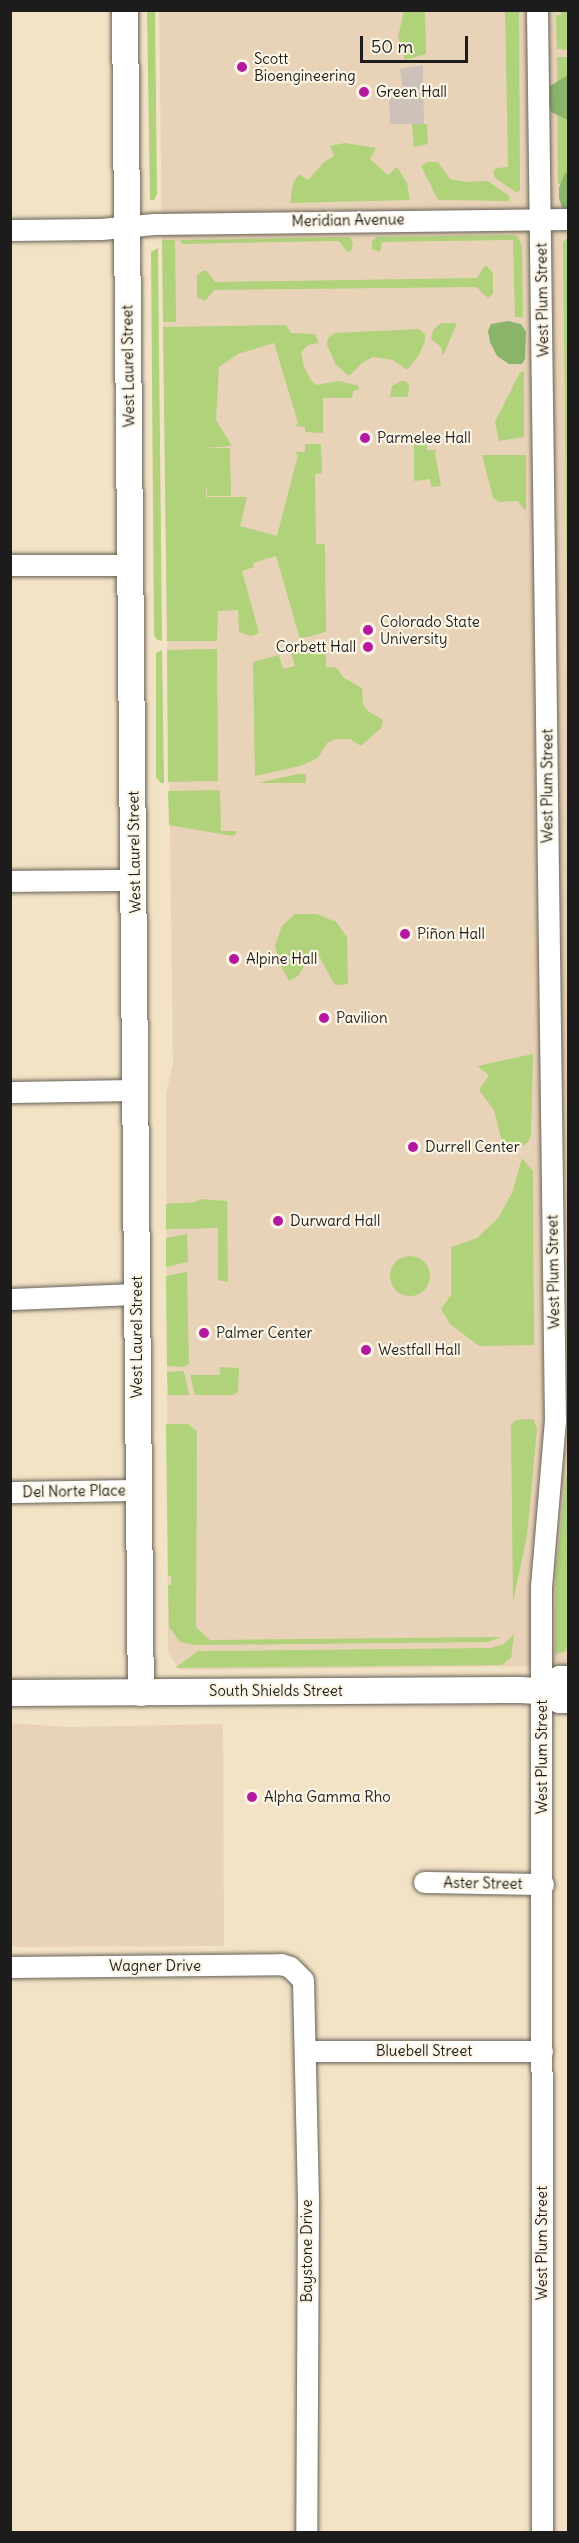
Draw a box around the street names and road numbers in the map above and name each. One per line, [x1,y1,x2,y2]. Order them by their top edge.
street label: Meridian Avenue [291,210,405,230]
street label: West Plum Street [532,243,552,357]
street label: West Laurel Street [118,305,138,427]
street label: West Plum Street [538,729,556,843]
street label: West Laurel Street [124,791,144,913]
street label: West Plum Street [543,1215,563,1329]
street label: West Laurel Street [128,1276,146,1398]
street label: Del Norte Place [22,1481,126,1501]
street label: South Shields Street [209,1682,343,1700]
street label: West Plum Street [533,1700,551,1814]
street label: Aster Street [443,1873,523,1893]
street label: Wagner Drive [109,1957,201,1975]
street label: Bluebell Street [376,2042,472,2060]
street label: West Plum Street [533,2186,551,2300]
street label: Baystone Drive [298,2200,316,2302]

